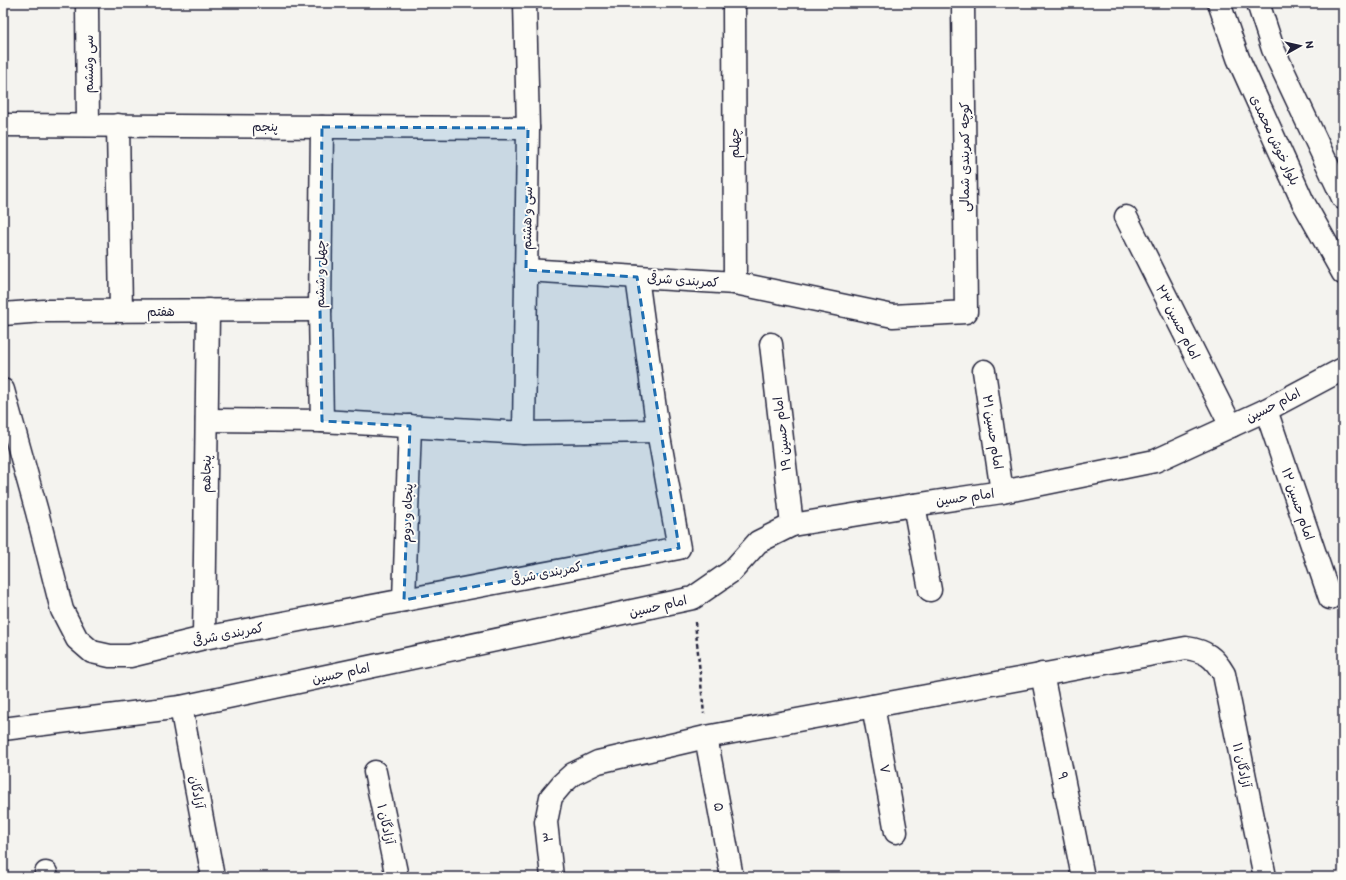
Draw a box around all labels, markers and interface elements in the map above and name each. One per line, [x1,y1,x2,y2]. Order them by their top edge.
north arrow [1280,26,1320,66]
street label: سی وششم [81,35,99,93]
text: N [1302,40,1316,49]
street label: بلوار خوش محمدی [1246,92,1303,188]
street label: کوچه کمربندی شمالی [957,101,974,212]
street label: پنجم [252,119,278,137]
street label: چهلم [727,128,745,158]
street label: سی و هشتم [519,186,538,250]
street label: چهل و ششم [312,240,331,308]
street label: کمربندی شرقی [646,269,720,291]
street label: امام حسین ۲۳ [1150,282,1203,363]
street label: هفتم [147,304,175,322]
street label: امام حسین [1243,385,1304,428]
street label: امام حسین ۲۱ [977,394,1006,471]
street label: امام حسین ۱۹ [770,396,797,472]
street label: پنجاهم [198,455,217,493]
street label: امام حسین ۱۲ [1276,466,1317,543]
street label: پنجاه و دوم [398,483,419,543]
street label: امام حسین [935,485,996,511]
street label: کمربندی شرقی [509,558,583,588]
street label: امام حسین [628,592,689,623]
street label: کمربندی شرقی [191,619,265,649]
street label: امام حسین [311,660,372,689]
street label: آزادگان ۱۱ [1229,741,1254,790]
street label: ۷ [877,763,893,775]
street label: ۹ [1055,771,1071,781]
street label: آزادگان [185,774,208,811]
street label: ۵ [711,801,727,813]
street label: آزادگان ۱ [373,802,398,847]
street label: ۳ [540,831,556,843]

